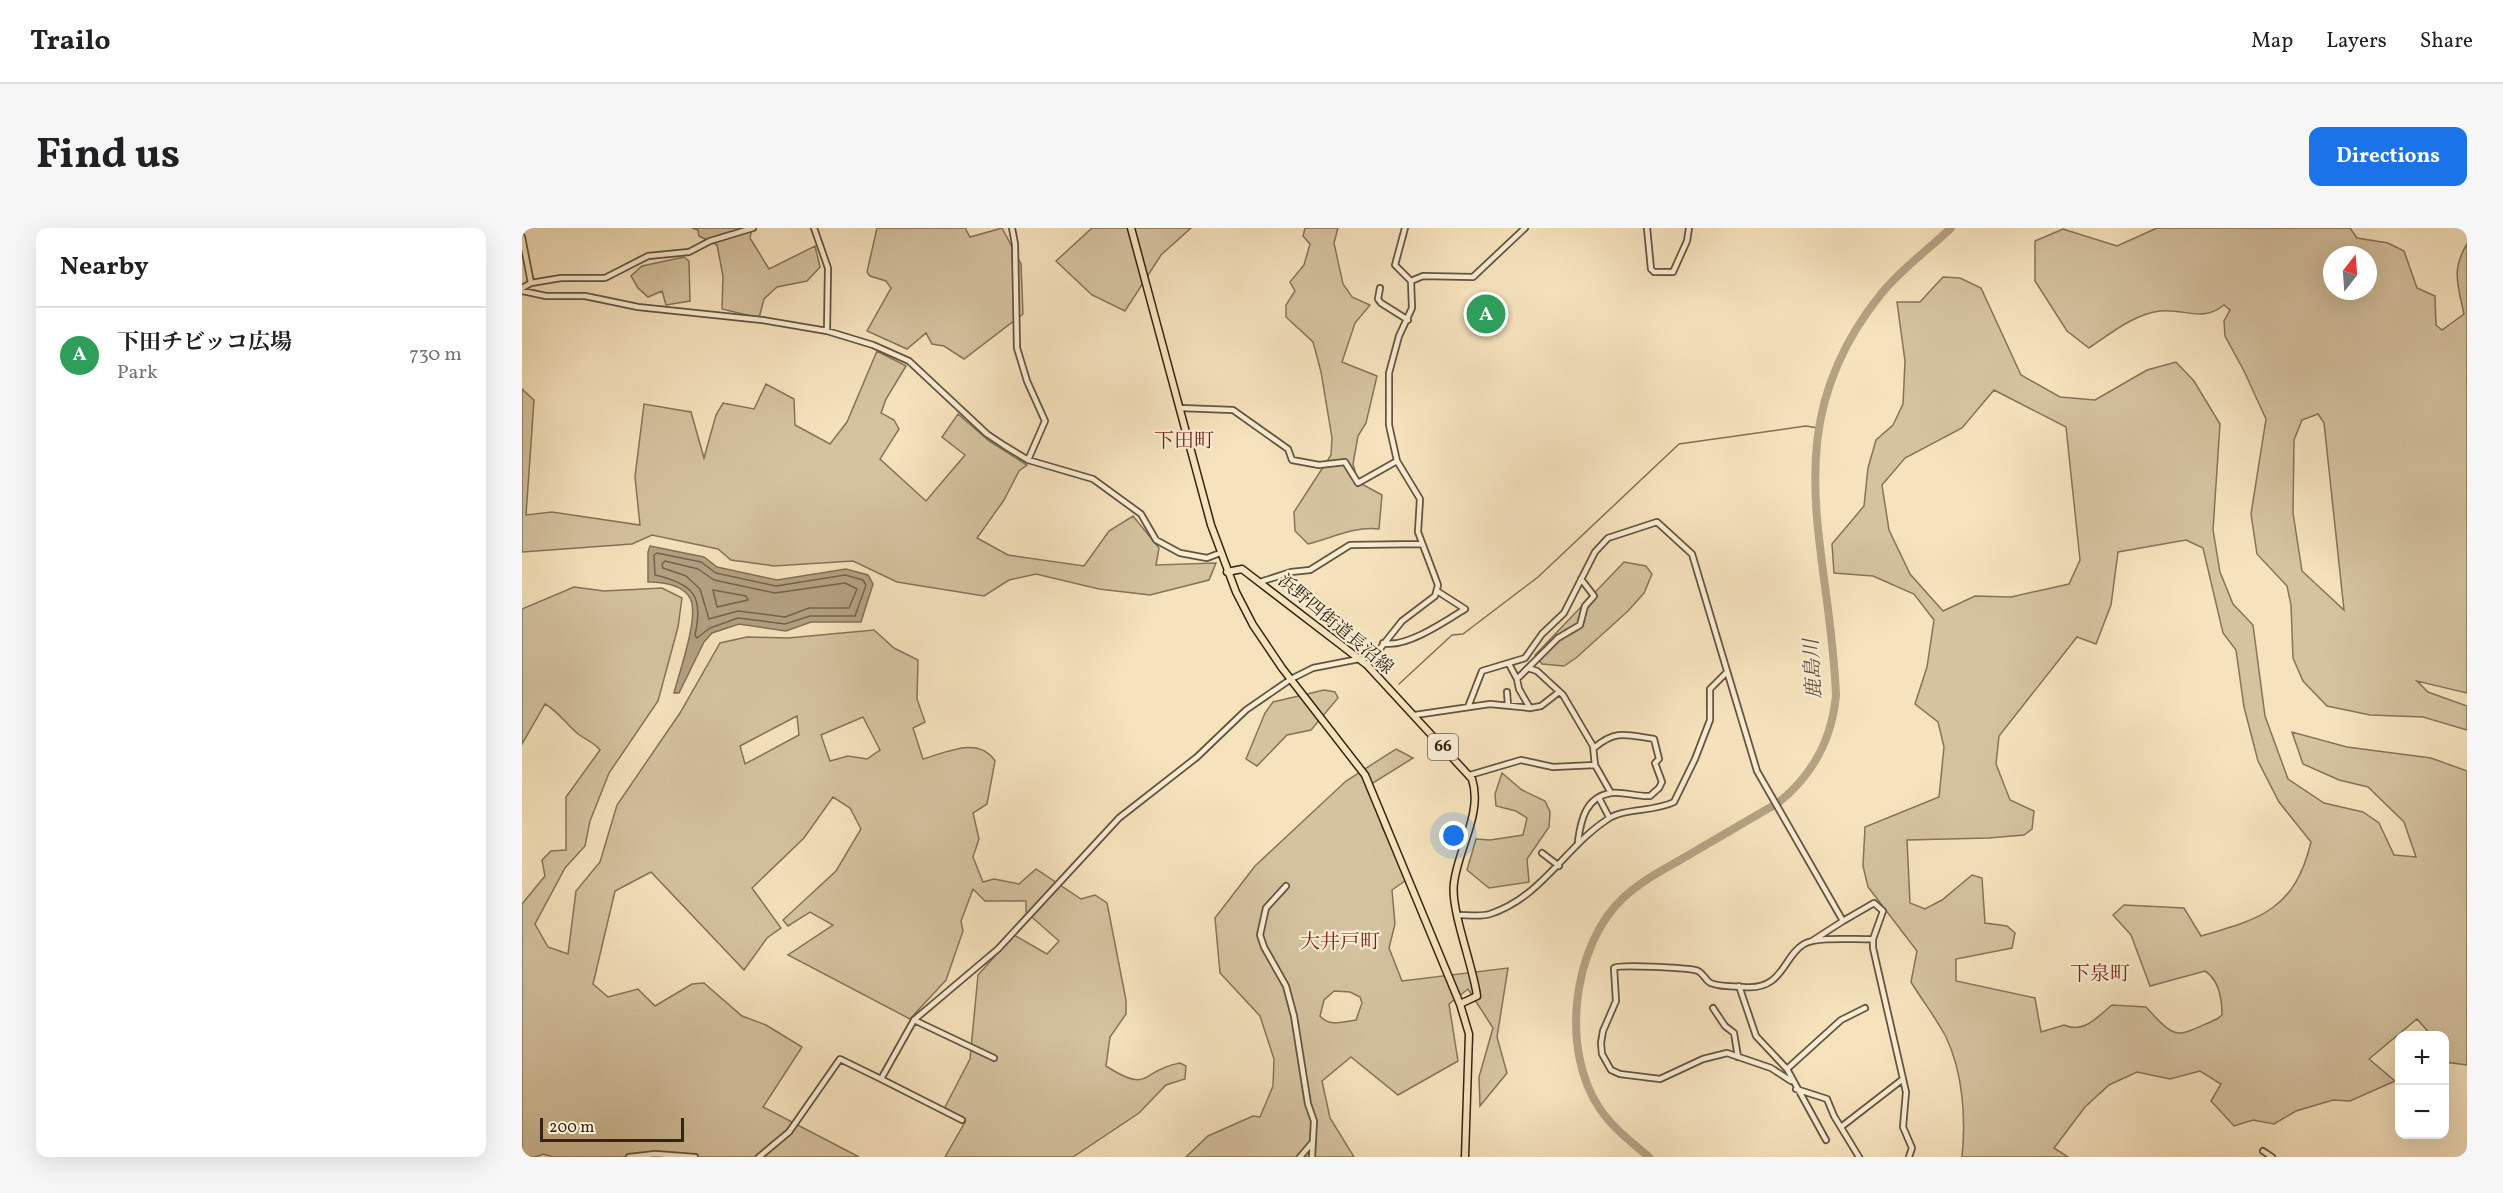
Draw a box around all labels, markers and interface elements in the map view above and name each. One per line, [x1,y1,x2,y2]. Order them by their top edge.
text: Trailo [30,22,111,61]
text: Map [2251,27,2293,56]
text: Layers [2326,27,2387,56]
text: Share [2420,27,2473,56]
text: Find us [36,127,180,186]
button: Directions [2309,127,2467,186]
north arrow [2323,246,2377,300]
text: Nearby [60,249,149,285]
pin: A [1466,292,1506,337]
text: 下田チビッコ広場 [117,328,292,359]
text: A [72,341,87,369]
text: 730 m [409,341,462,369]
text: Park [117,359,158,387]
district label: 下田町 [1154,428,1214,456]
street label: 浜野四街道長沼線 [1272,569,1398,681]
water label: 鹿島川 [1798,636,1830,700]
road number: 66 [1428,734,1458,760]
your location [1439,821,1468,850]
district label: 大井戸町 [1300,929,1380,957]
district label: 下泉町 [2070,961,2130,989]
map controls [2395,1031,2449,1139]
button: + [2395,1031,2449,1085]
button: − [2395,1085,2449,1139]
scale bar [540,1115,684,1142]
text: 200 m [549,1117,594,1139]

